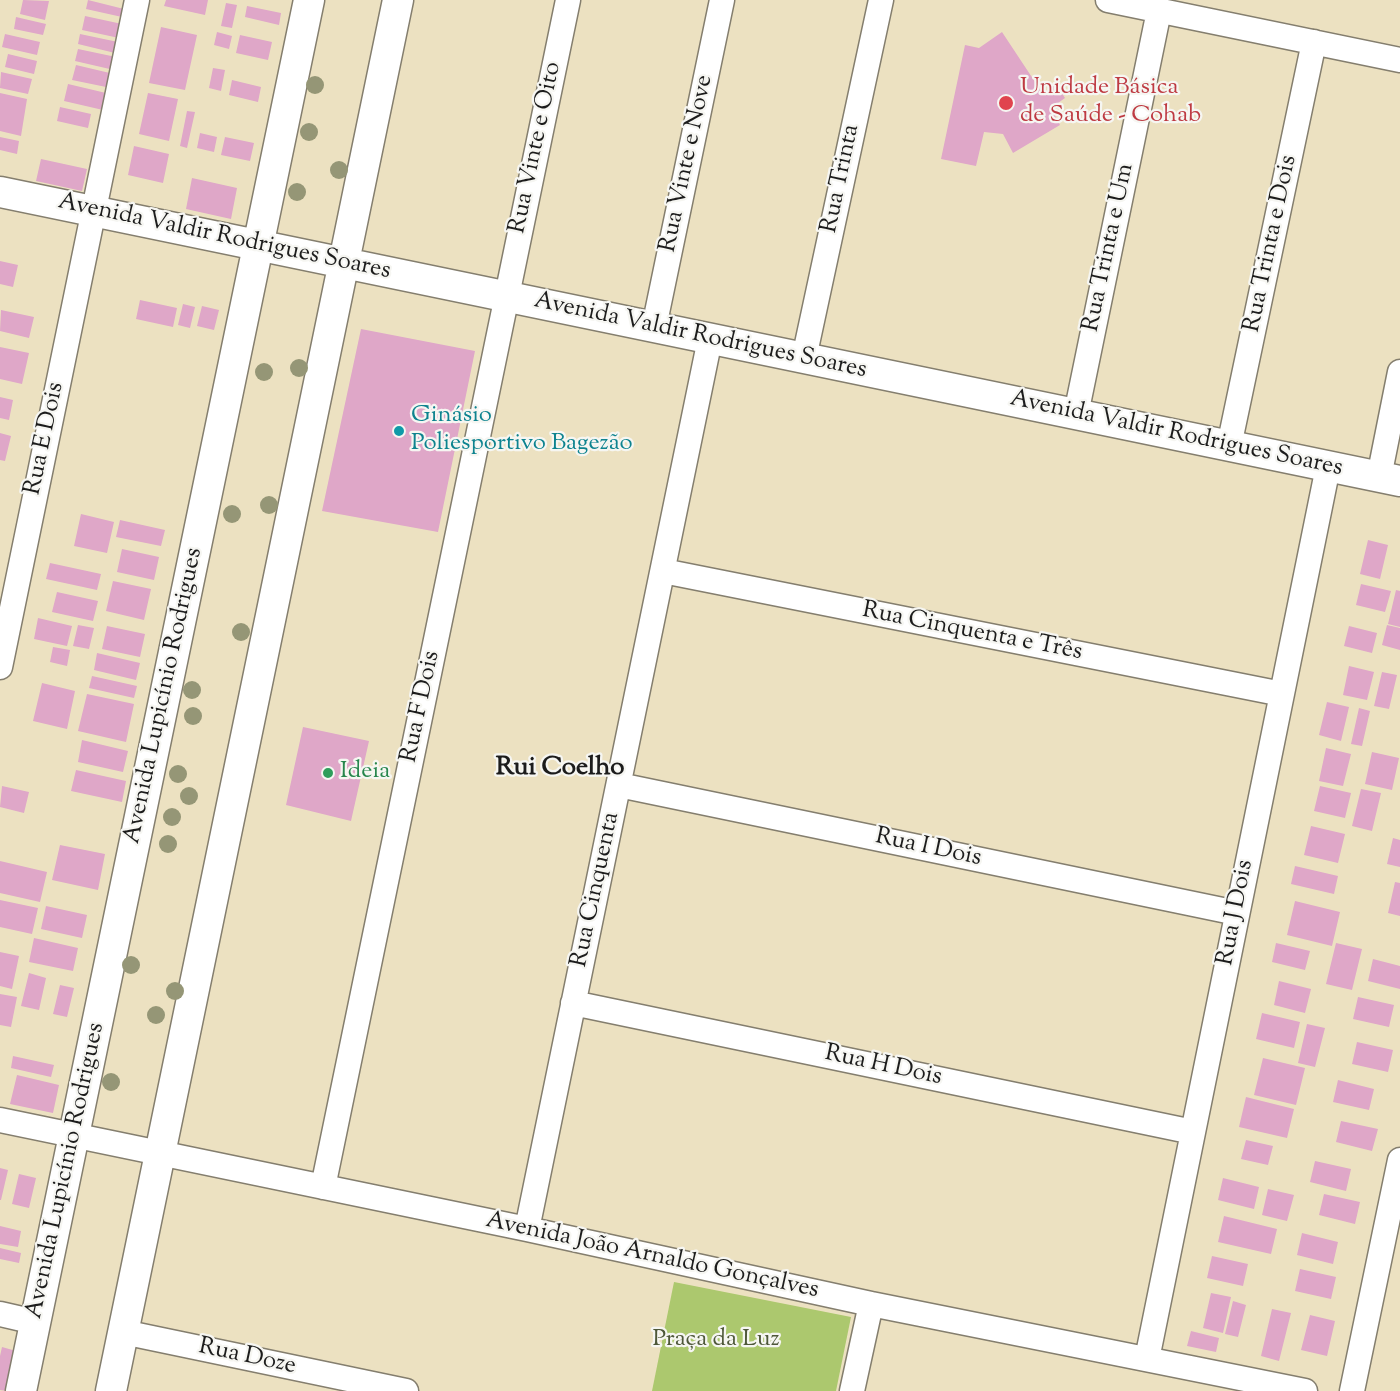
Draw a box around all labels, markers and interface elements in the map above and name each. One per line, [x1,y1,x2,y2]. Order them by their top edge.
street label: Rua Vinte e Oito [505,60,569,236]
street label: Rua Vinte e Nove [655,73,721,255]
place label: Unidade Básica de Saúde - Cohab [1020,75,1201,131]
marker: Unidade Básica de Saúde - Cohab [997,94,1015,112]
street label: Rua Trinta [816,122,868,236]
street label: Rua Trinta e Dois [1239,153,1305,335]
street label: Rua Trinta e Um [1078,161,1142,335]
street label: Avenida Valdir Rodrigues Soares [55,189,393,287]
street label: Avenida Valdir Rodrigues Soares [531,288,869,386]
street label: Rua E Dois [20,380,72,498]
street label: Avenida Valdir Rodrigues Soares [1007,386,1345,484]
place label: Ginásio Poliesportivo Bagezão [411,403,633,459]
marker: Ginásio Poliesportivo Bagezão [392,424,406,438]
street label: Avenida Lupicínio Rodrigues [120,545,210,847]
street label: Rua Cinquenta e Três [860,598,1084,668]
street label: Rua F Dois [396,649,448,765]
district label: Rui Coelho [496,754,624,786]
place label: Ideia [340,759,390,787]
marker: Ideia [321,766,335,780]
street label: Rua Cinquenta [567,810,627,970]
street label: Rua I Dois [872,824,984,874]
street label: Rua J Dois [1213,858,1261,968]
street label: Avenida Lupicínio Rodrigues [22,1020,112,1322]
street label: Rua H Dois [822,1041,944,1093]
street label: Avenida João Arnaldo Gonçalves [483,1208,821,1306]
park label: Praça da Luz [652,1327,780,1355]
street label: Rua Doze [196,1334,298,1382]

